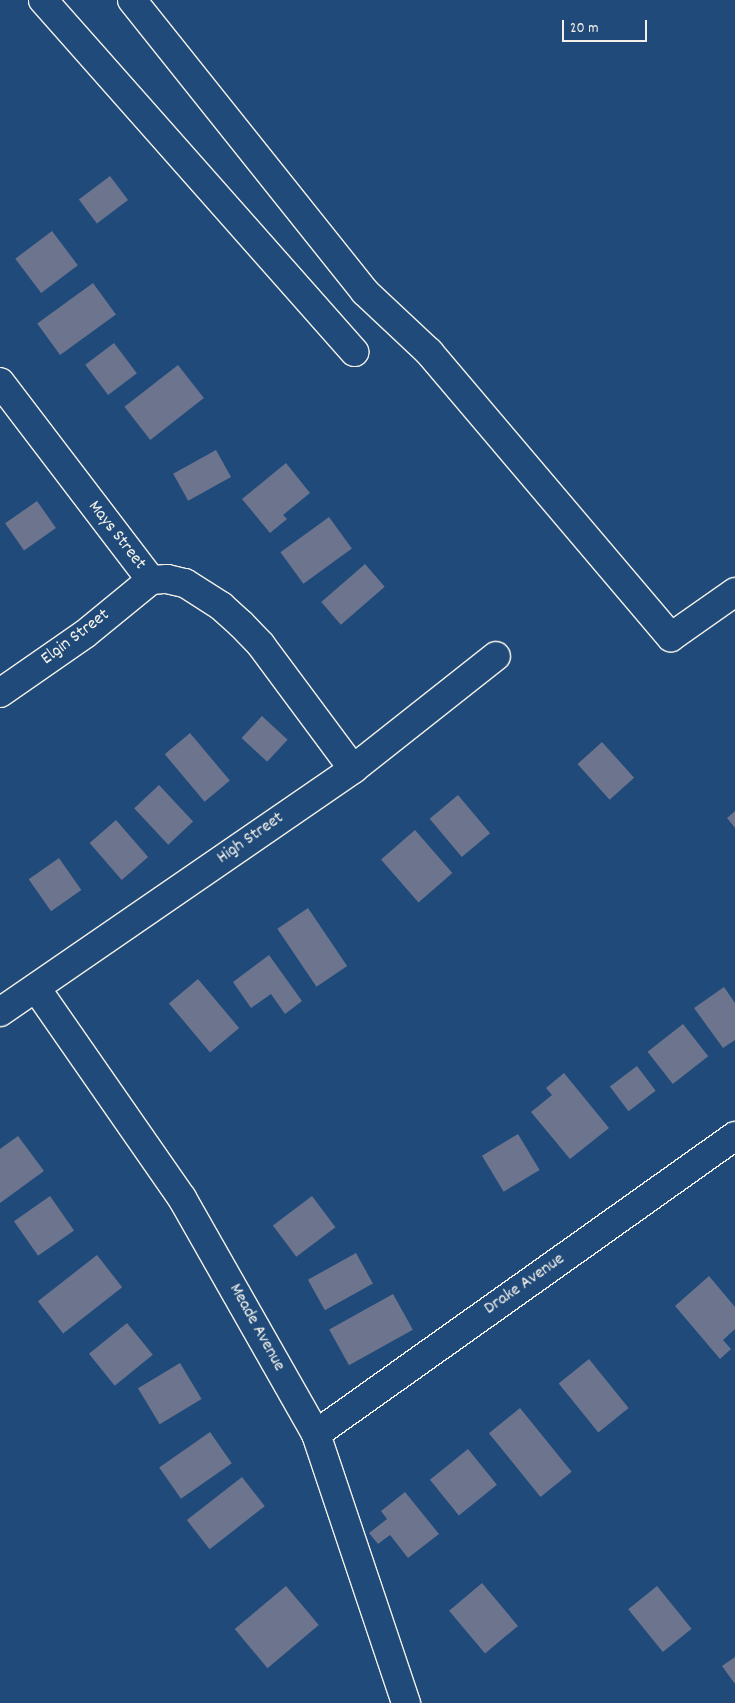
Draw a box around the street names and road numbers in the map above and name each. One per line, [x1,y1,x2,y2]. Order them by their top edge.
street label: Mays Street [82,497,150,575]
street label: Elgin Street [38,605,114,671]
street label: High Street [213,808,289,870]
street label: Drake Avenue [481,1249,569,1321]
street label: Meade Avenue [223,1281,289,1375]

